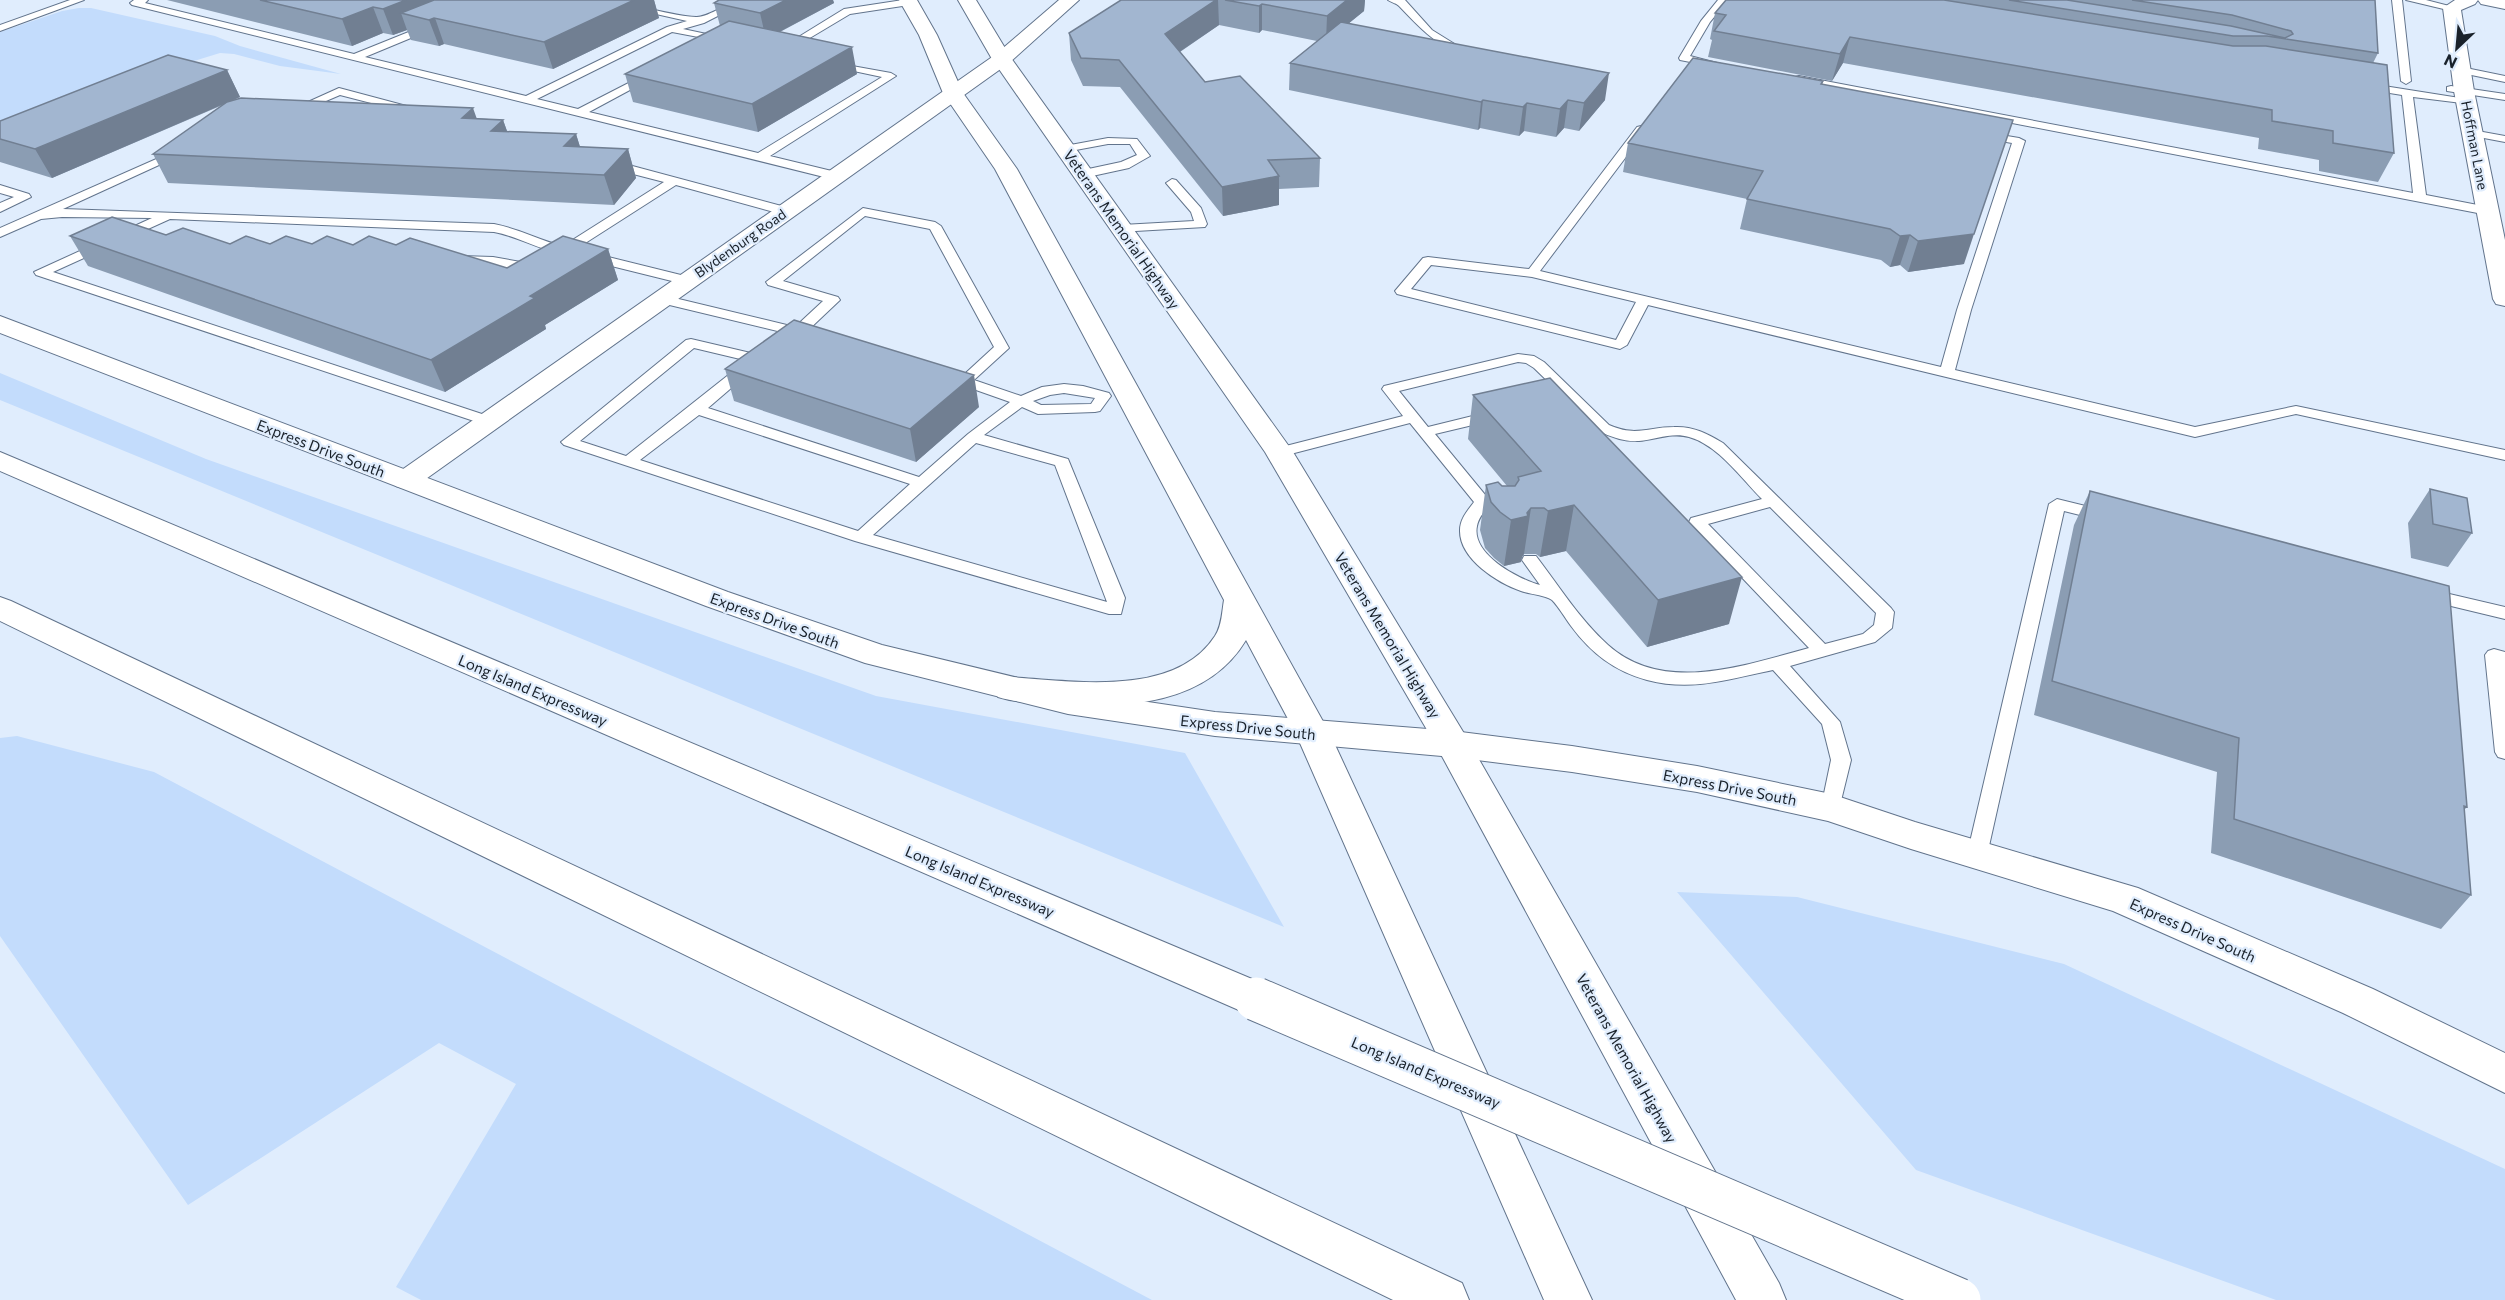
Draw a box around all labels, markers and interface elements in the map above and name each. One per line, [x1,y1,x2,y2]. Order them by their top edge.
north arrow [2427,18,2487,78]
text: N [2441,51,2460,73]
street label: Hoffman Lane [2458,99,2492,191]
street label: Veterans Memorial Highway [1060,146,1184,312]
street label: Blydenburg Road [691,205,789,281]
street label: Express Drive South [254,415,388,481]
street label: Veterans Memorial Highway [1331,549,1445,722]
street label: Express Drive South [708,588,842,652]
street label: Long Island Expressway [456,650,610,730]
street label: Express Drive South [1179,711,1317,743]
street label: Express Drive South [1662,765,1798,809]
street label: Long Island Expressway [903,841,1057,921]
street label: Express Drive South [2127,894,2259,966]
street label: Veterans Memorial Highway [1573,970,1681,1146]
street label: Long Island Expressway [1349,1032,1503,1112]

